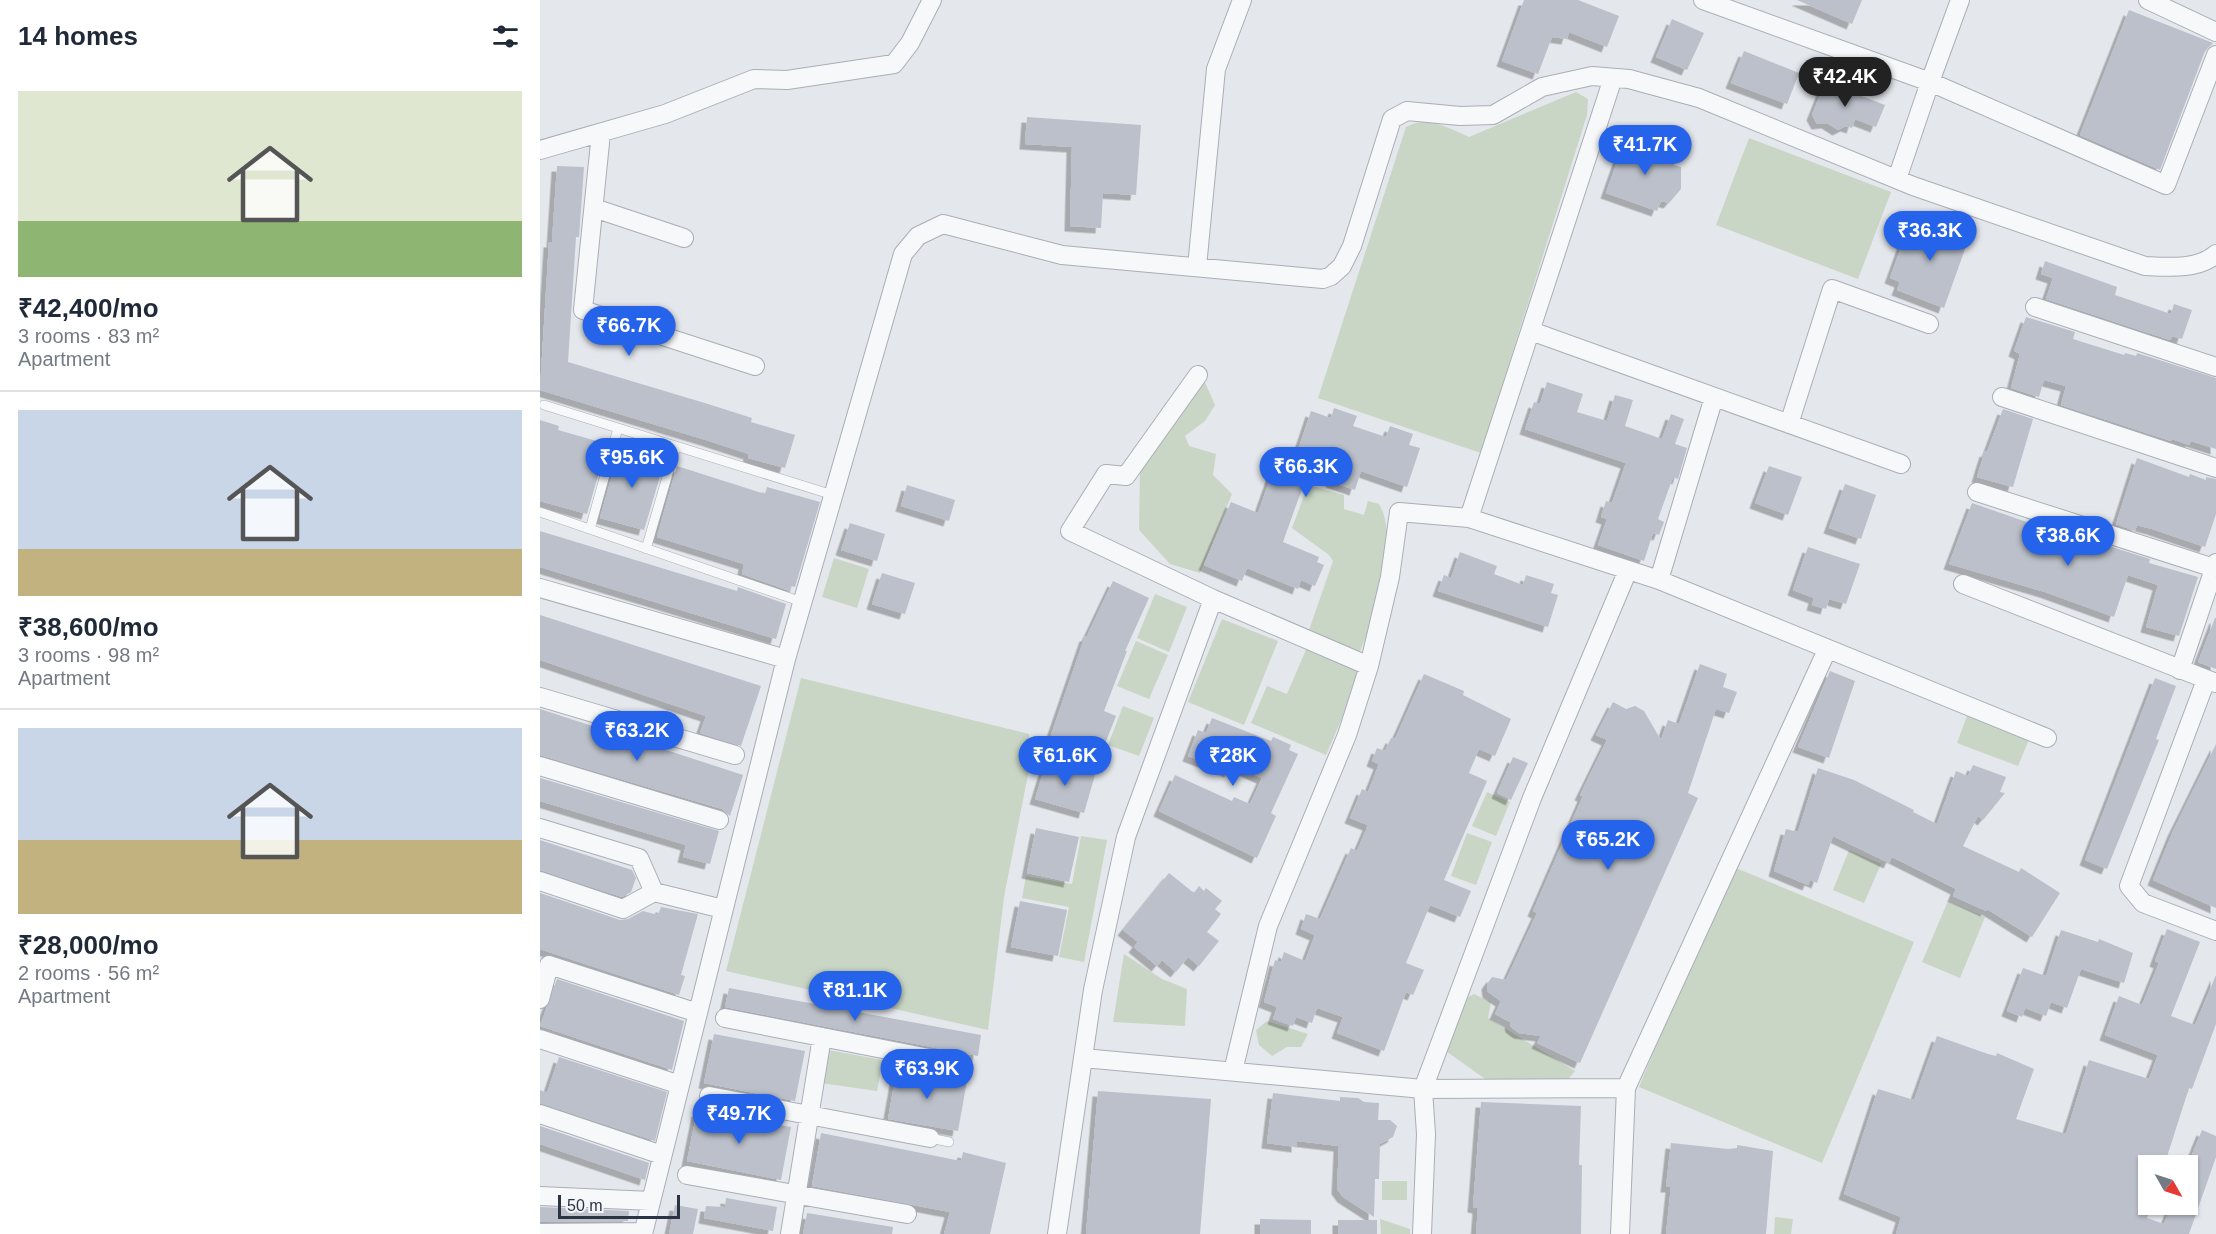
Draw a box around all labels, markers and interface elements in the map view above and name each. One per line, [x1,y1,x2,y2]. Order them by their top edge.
icon: filters [489,20,522,53]
text: 14 homes [18,21,138,51]
pin: ₹42.4K [1796,57,1894,108]
text: ₹42.4K [1813,65,1877,87]
pin: ₹41.7K [1596,125,1694,176]
icon: home [216,130,324,238]
text: ₹41.7K [1613,133,1677,155]
pin: ₹36.3K [1881,211,1979,262]
text: ₹36.3K [1898,219,1962,241]
text: ₹42,400/mo [18,293,159,323]
pin: ₹66.7K [580,306,678,357]
text: ₹66.7K [597,314,661,336]
text: 3 rooms · 83 m² [18,325,159,347]
text: Apartment [18,348,110,370]
pin: ₹95.6K [583,438,681,489]
text: ₹95.6K [600,446,664,468]
pin: ₹66.3K [1257,447,1355,498]
icon: home [216,449,324,557]
text: ₹66.3K [1274,455,1338,477]
pin: ₹38.6K [2019,516,2117,567]
text: ₹38.6K [2036,524,2100,546]
text: ₹38,600/mo [18,612,159,642]
text: 3 rooms · 98 m² [18,644,159,666]
text: Apartment [18,667,110,689]
pin: ₹63.2K [588,711,686,762]
text: ₹63.2K [605,719,669,741]
pin: ₹61.6K [1016,736,1114,787]
pin: ₹28K [1197,736,1269,787]
text: ₹61.6K [1033,744,1097,766]
text: ₹28K [1209,744,1257,766]
icon: home [216,767,324,875]
pin: ₹65.2K [1559,820,1657,871]
text: ₹65.2K [1576,828,1640,850]
text: ₹28,000/mo [18,930,159,960]
text: 2 rooms · 56 m² [18,962,159,984]
pin: ₹81.1K [806,971,904,1022]
text: ₹81.1K [823,979,887,1001]
text: Apartment [18,985,110,1007]
pin: ₹63.9K [878,1049,976,1100]
text: ₹63.9K [895,1057,959,1079]
pin: ₹49.7K [690,1094,788,1145]
text: ₹49.7K [707,1102,771,1124]
north arrow [2138,1155,2198,1215]
map controls [2138,1155,2198,1215]
scale bar [558,1192,680,1220]
text: 50 m [567,1197,603,1214]

